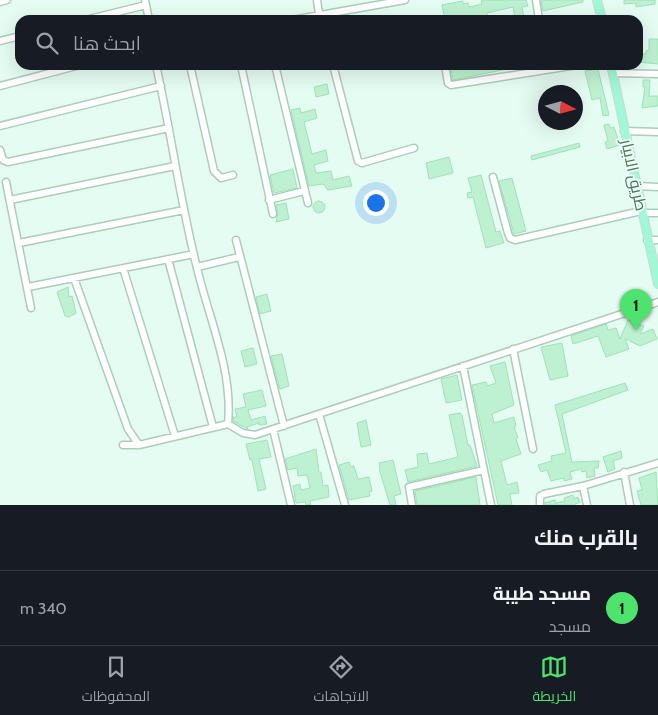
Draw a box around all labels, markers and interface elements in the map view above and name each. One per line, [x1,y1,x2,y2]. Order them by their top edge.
search box [15,15,643,70]
icon: search [33,29,61,57]
text: ابحث هنا [73,32,141,55]
north arrow [538,85,583,130]
street label: طريق الابيار [616,136,651,213]
your location [363,190,389,216]
pin: 1 [620,289,652,330]
text: بالقرب منك [534,525,638,550]
text: مسجد طيبة [493,582,591,605]
text: 340 m [20,599,67,618]
text: 1 [619,599,625,618]
text: مسجد [549,617,591,636]
tab: المحفوظات [82,653,150,709]
tab: الاتجاهات [314,653,369,709]
tab: الخريطة [533,653,576,709]

